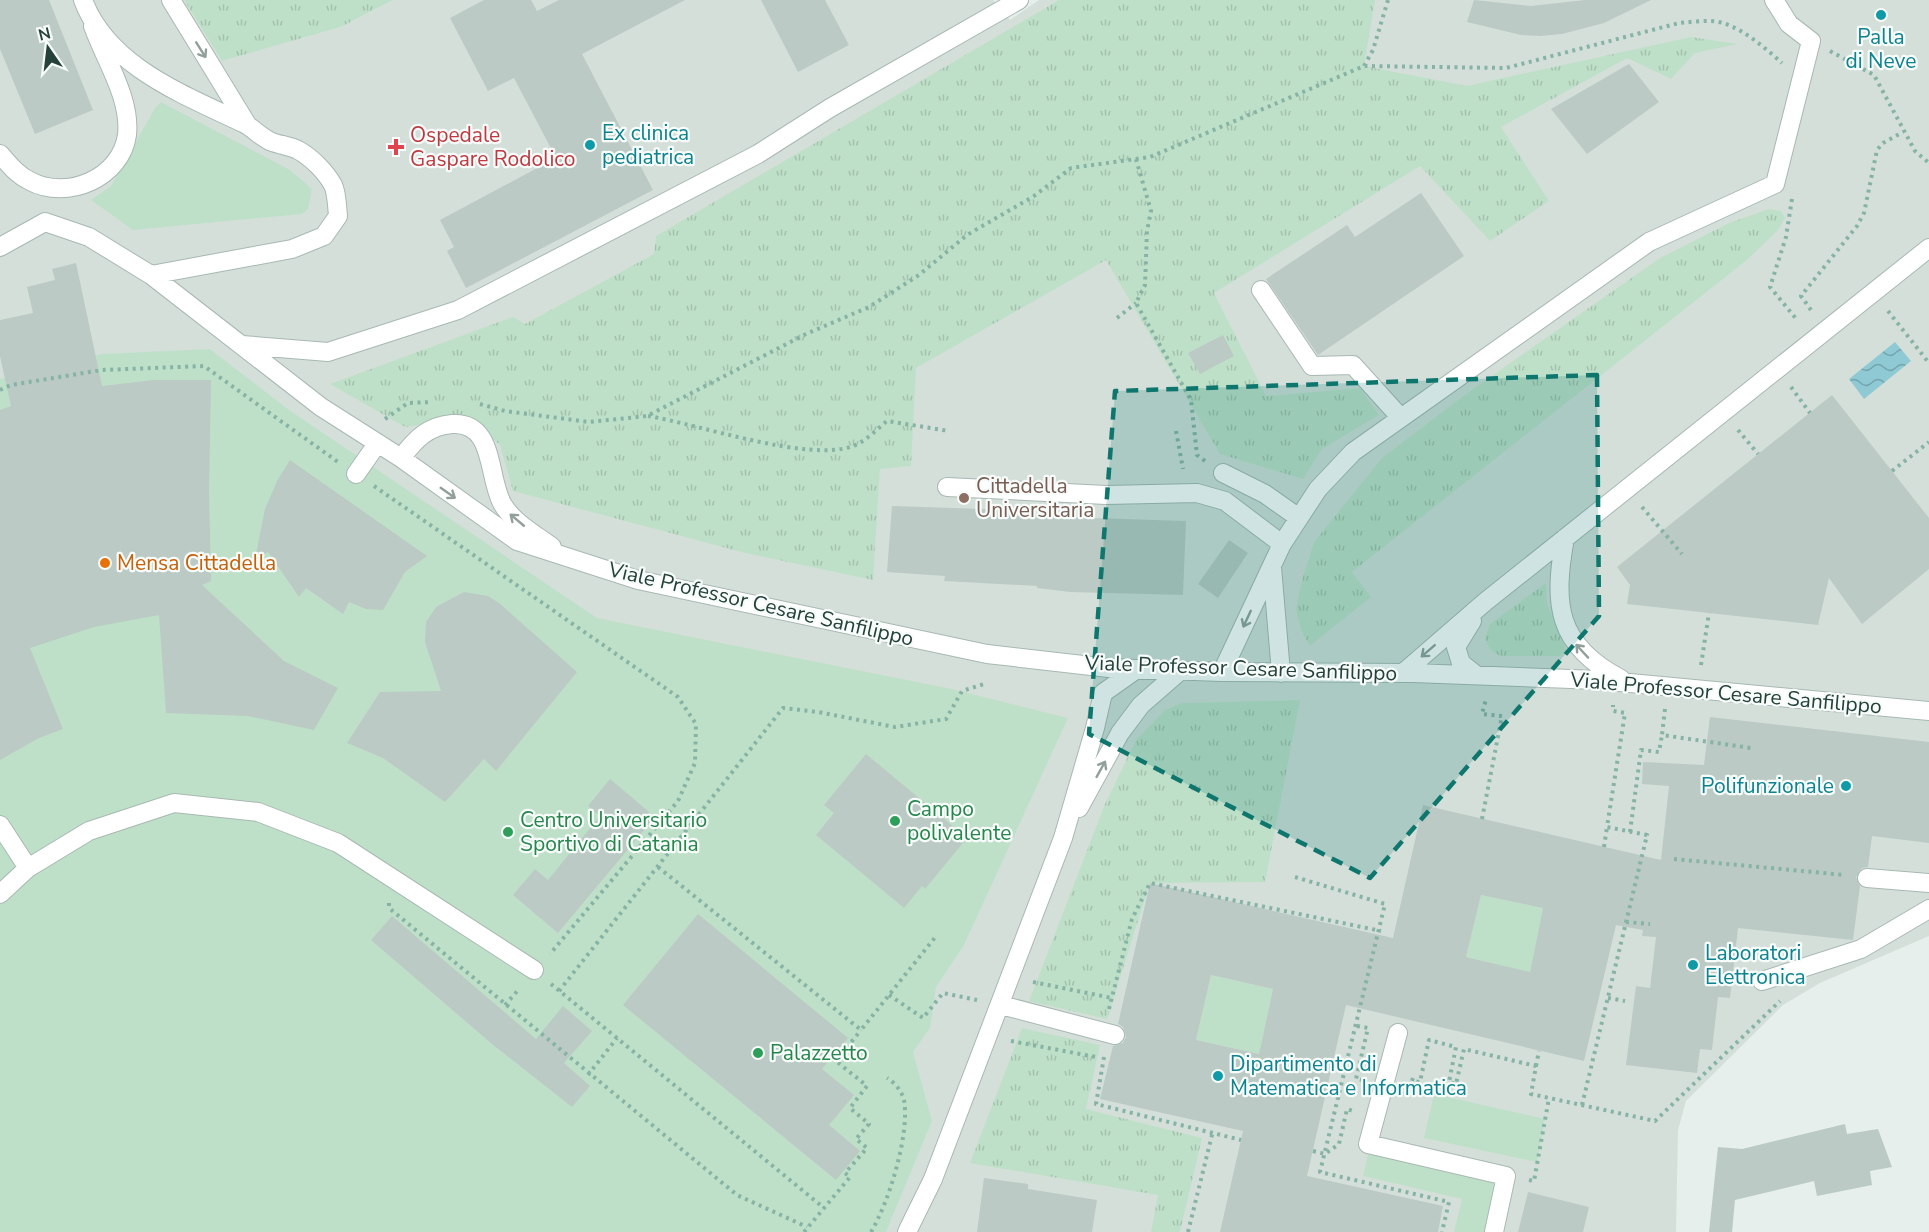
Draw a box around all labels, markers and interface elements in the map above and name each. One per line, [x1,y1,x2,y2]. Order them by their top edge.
marker: Palla di Neve [1874,8,1888,22]
north arrow [18,18,78,78]
text: N [36,22,53,47]
place label: Palla di Neve [1846,23,1916,75]
one-way arrow [196,41,208,58]
place label: Ex clinica pediatrica [602,119,694,171]
place label: Ospedale Gaspare Rodolico [410,121,575,173]
marker: Ospedale Gaspare Rodolico [387,138,405,156]
marker: Ex clinica pediatrica [583,138,597,152]
place label: Cittadella Universitaria [976,472,1094,524]
one-way arrow [440,487,456,499]
marker: Cittadella Universitaria [957,491,971,505]
one-way arrow [509,513,525,526]
place label: Mensa Cittadella [117,549,276,577]
street label: Viale Professor Cesare Sanfilippo [605,555,916,653]
marker: Mensa Cittadella [98,556,112,570]
one-way arrow [1240,609,1252,627]
one-way arrow [1421,644,1436,658]
one-way arrow [1575,644,1590,659]
street label: Viale Professor Cesare Sanfilippo [1083,649,1398,687]
street label: Viale Professor Cesare Sanfilippo [1568,665,1883,721]
one-way arrow [1096,760,1107,778]
place label: Polifunzionale [1701,772,1834,800]
marker: Polifunzionale [1839,779,1853,793]
place label: Campo polivalente [907,795,1011,847]
place label: Centro Universitario Sportivo di Catania [520,806,707,858]
marker: Campo polivalente [888,814,902,828]
marker: Centro Universitario Sportivo di Catania [501,825,515,839]
place label: Laboratori Elettronica [1705,939,1806,991]
marker: Laboratori Elettronica [1686,958,1700,972]
place label: Palazzetto [770,1039,868,1067]
marker: Palazzetto [751,1046,765,1060]
place label: Dipartimento di Matematica e Informatica [1230,1050,1467,1102]
marker: Dipartimento di Matematica e Informatica [1211,1069,1225,1083]

